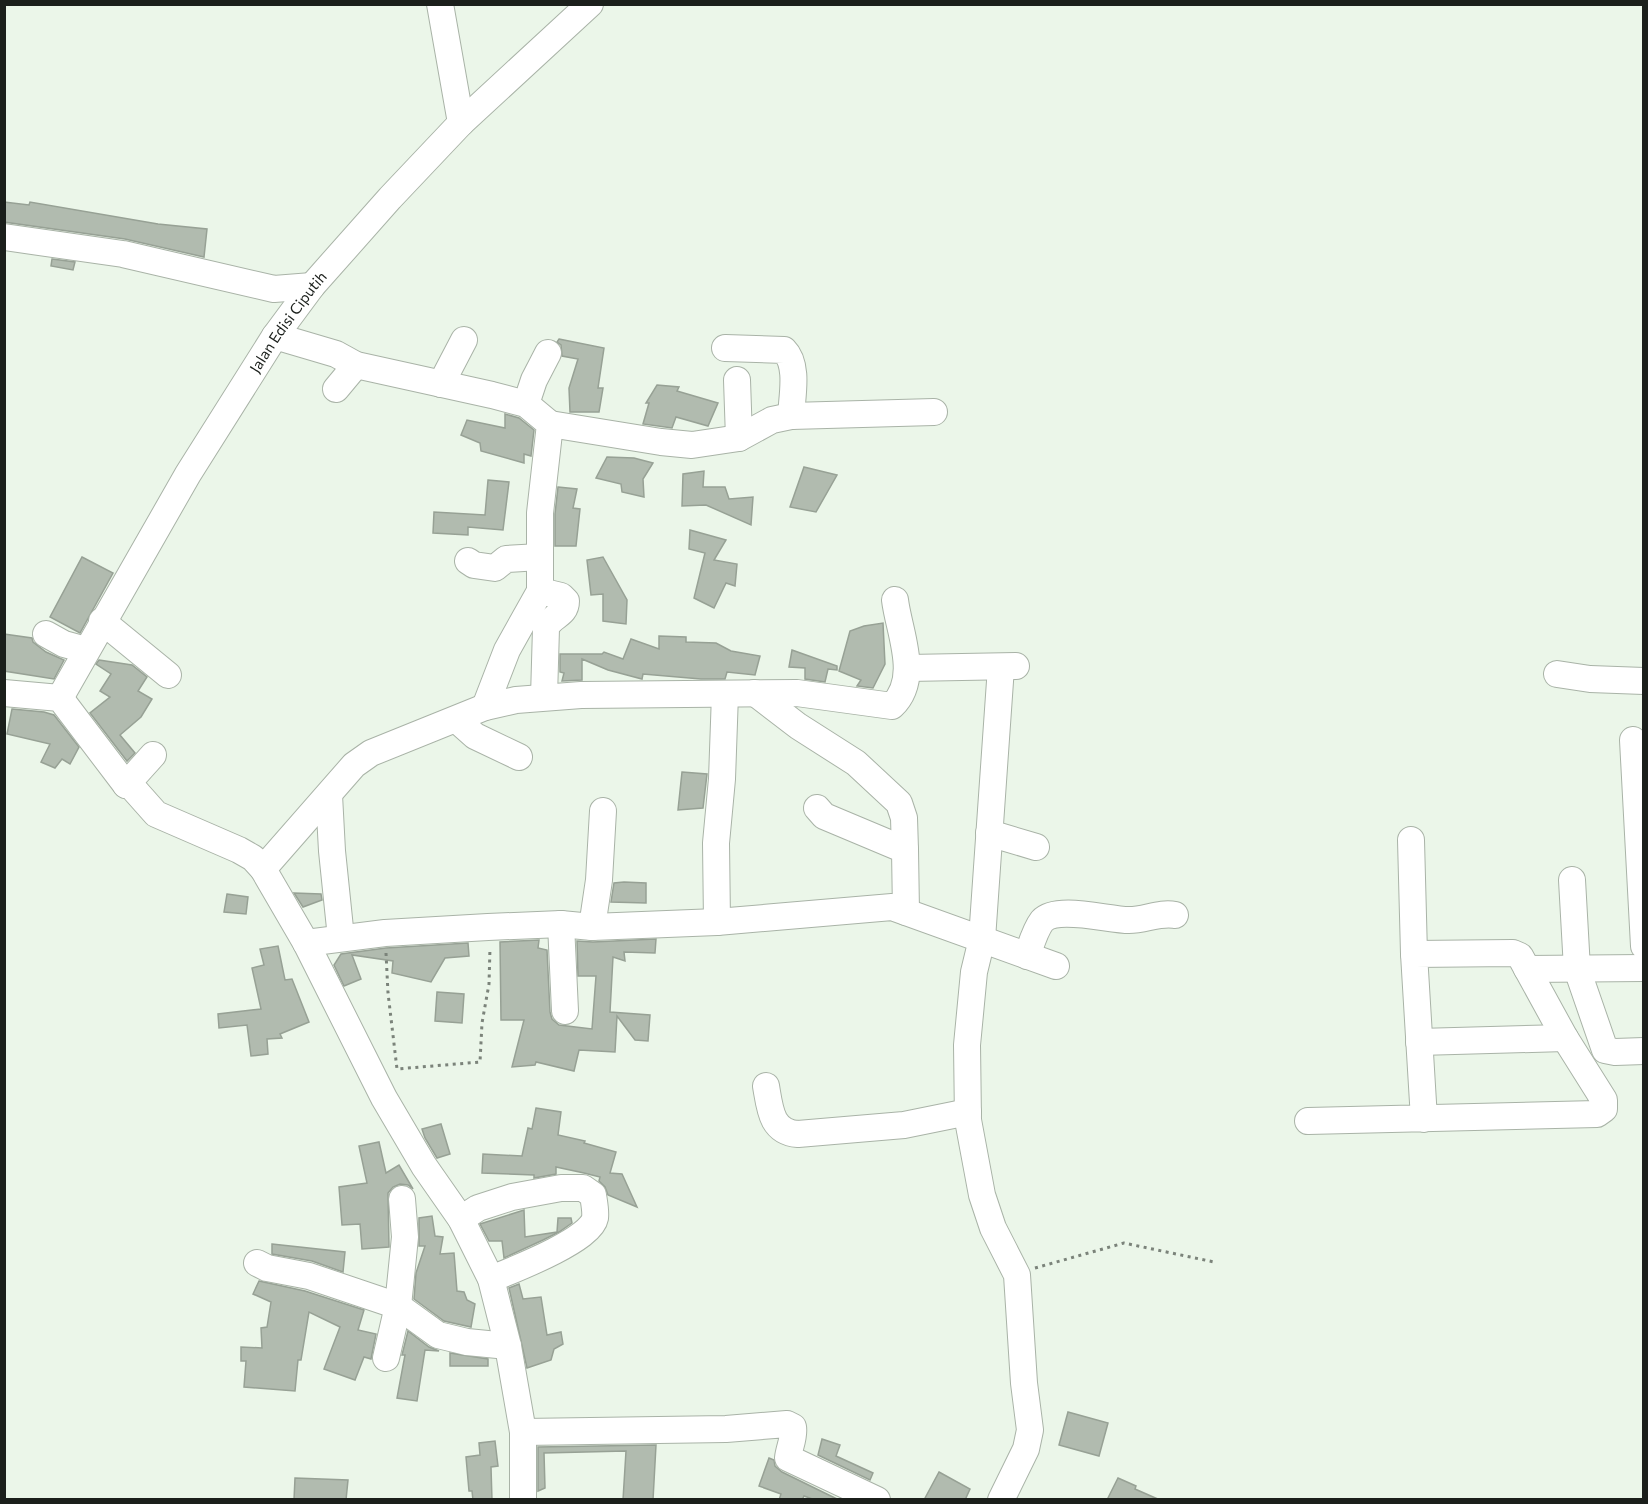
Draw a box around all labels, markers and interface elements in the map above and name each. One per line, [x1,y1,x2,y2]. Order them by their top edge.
street label: Jalan Edisi Ciputih [245,267,330,376]

